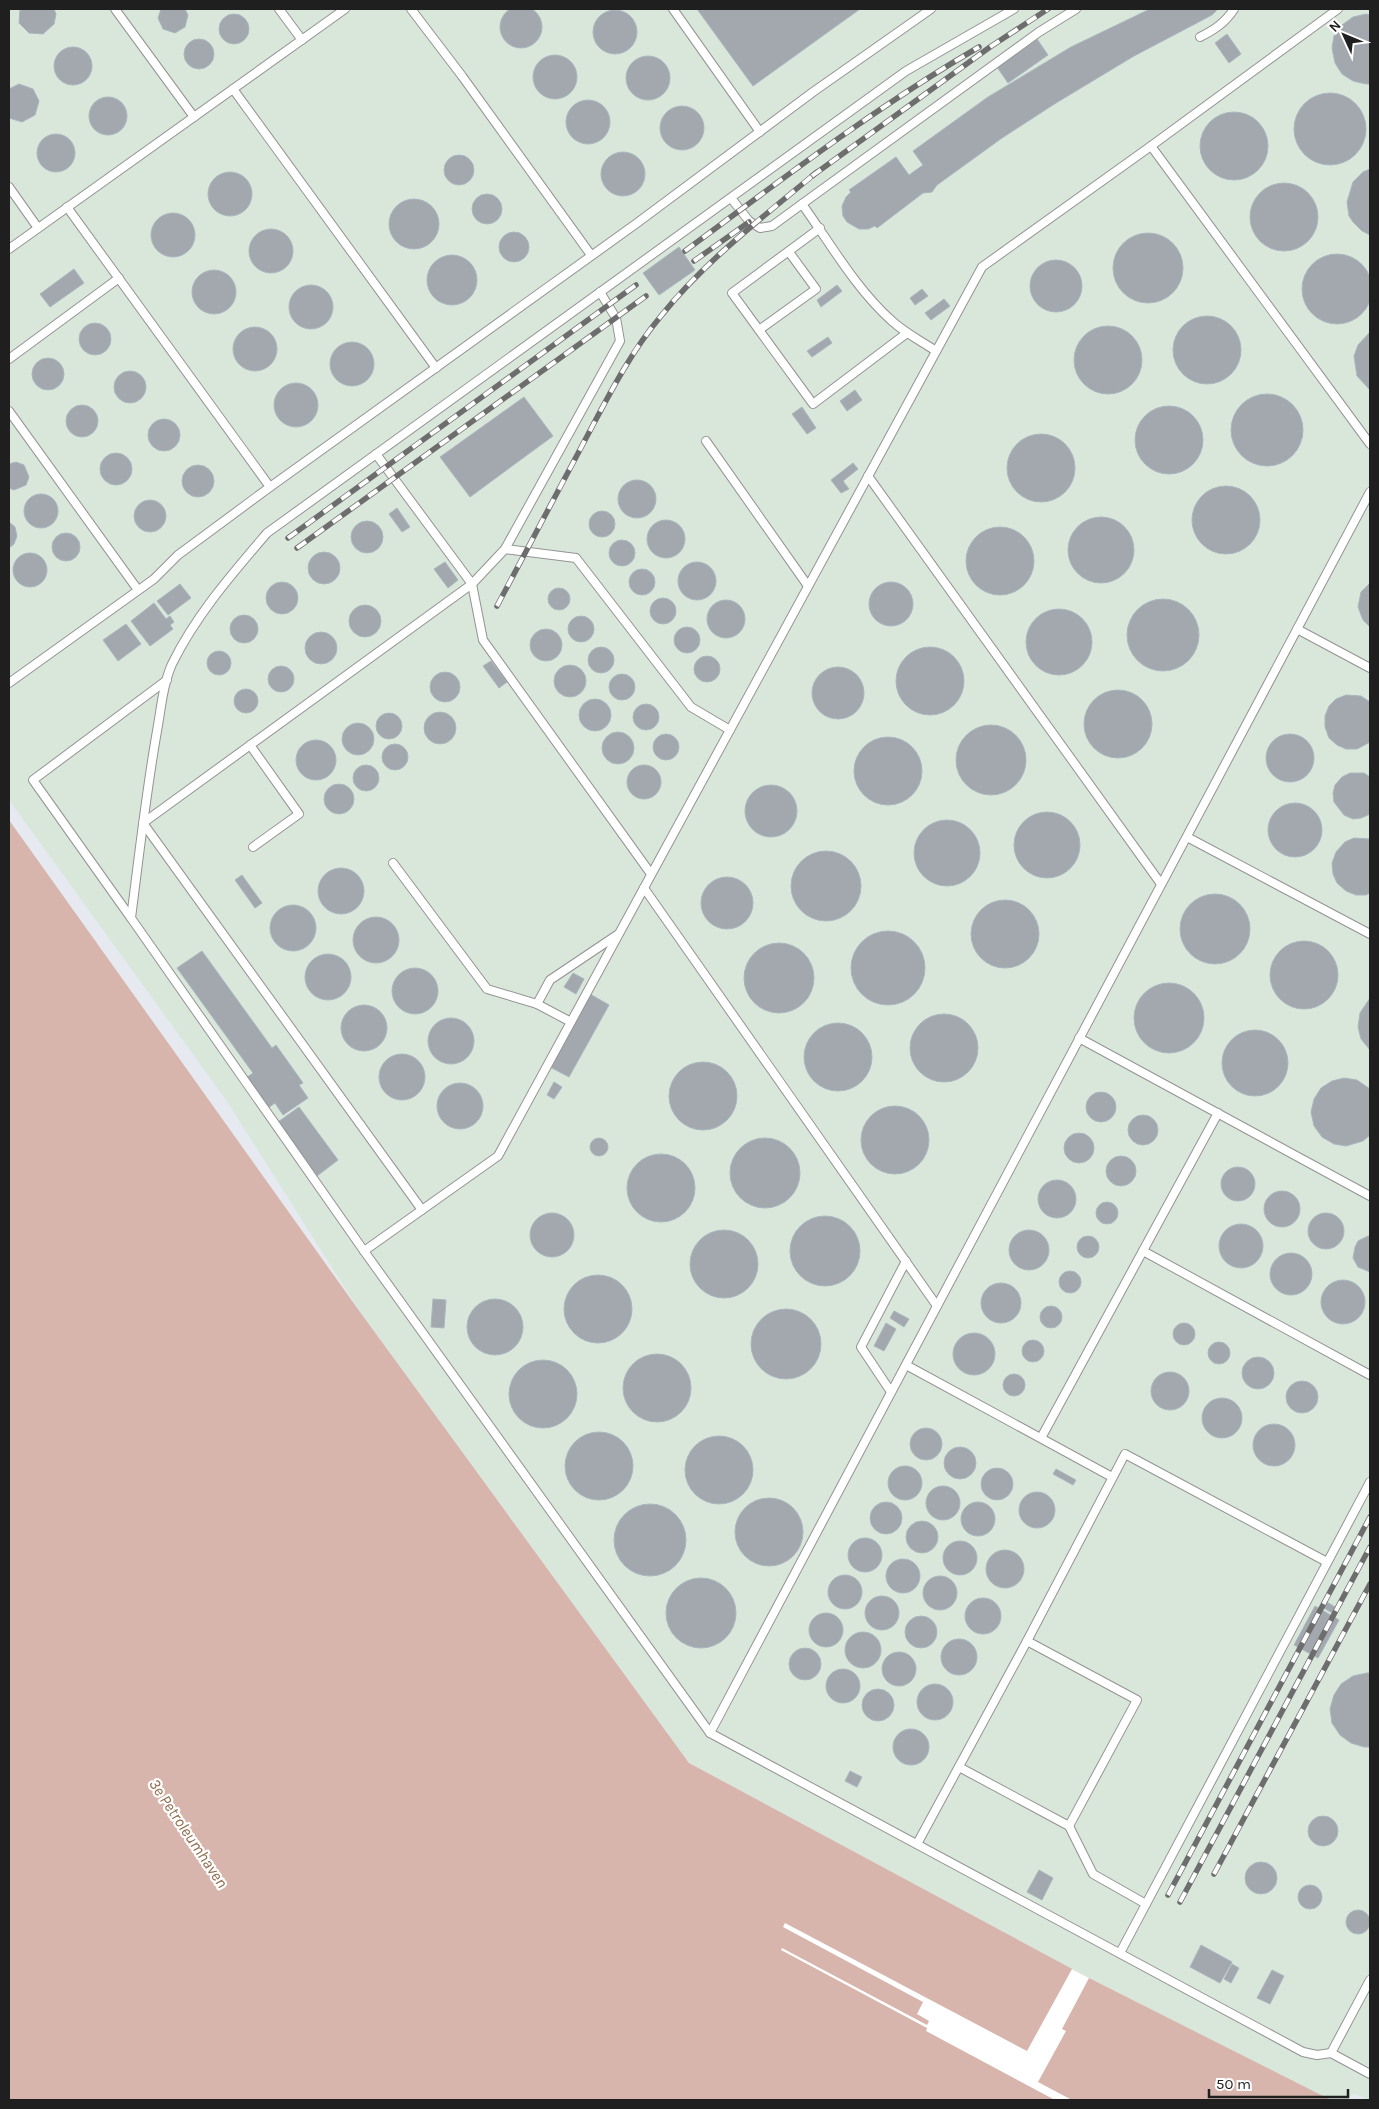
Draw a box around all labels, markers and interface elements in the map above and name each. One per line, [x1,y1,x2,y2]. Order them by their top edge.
north arrow [1319,10,1369,60]
text: N [1325,17,1345,36]
water label: 3e Petroleumhaven [145,1775,232,1891]
scale bar [1209,2066,1348,2098]
text: 50 m [1216,2075,1251,2093]

